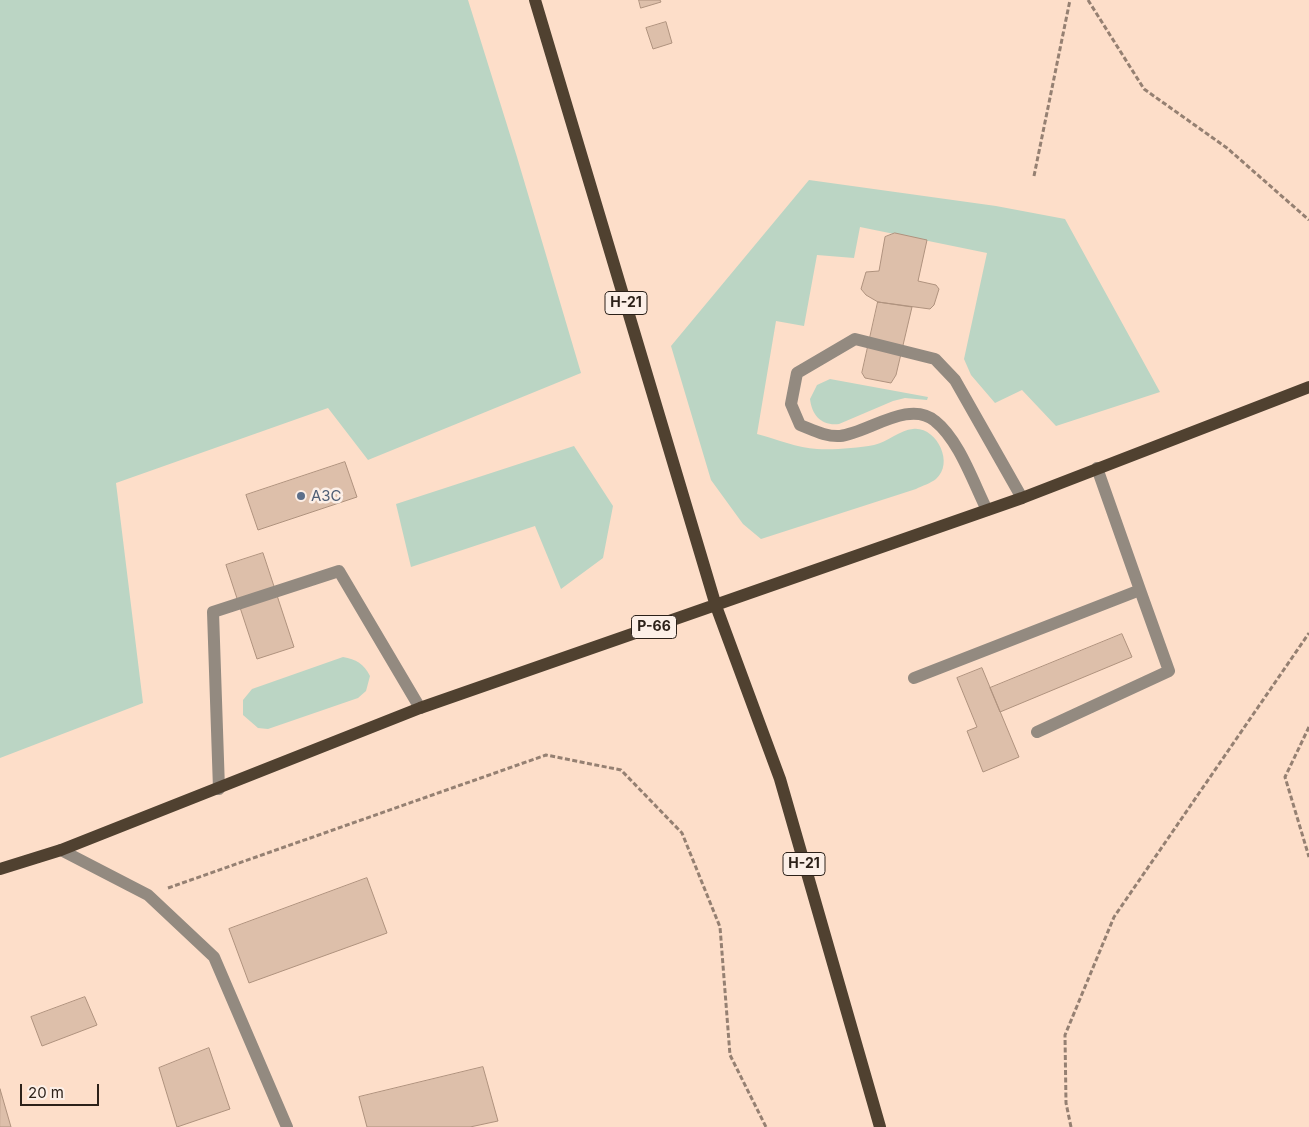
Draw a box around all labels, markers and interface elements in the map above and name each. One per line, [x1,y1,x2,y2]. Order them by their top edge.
road number: Н-21 [605,292,647,314]
place label: АЗС [311,487,342,505]
marker: АЗС [295,490,307,502]
road number: Р-66 [632,616,676,638]
road number: Н-21 [783,852,825,876]
scale bar [22,1074,101,1106]
text: 20 m [28,1083,64,1102]

